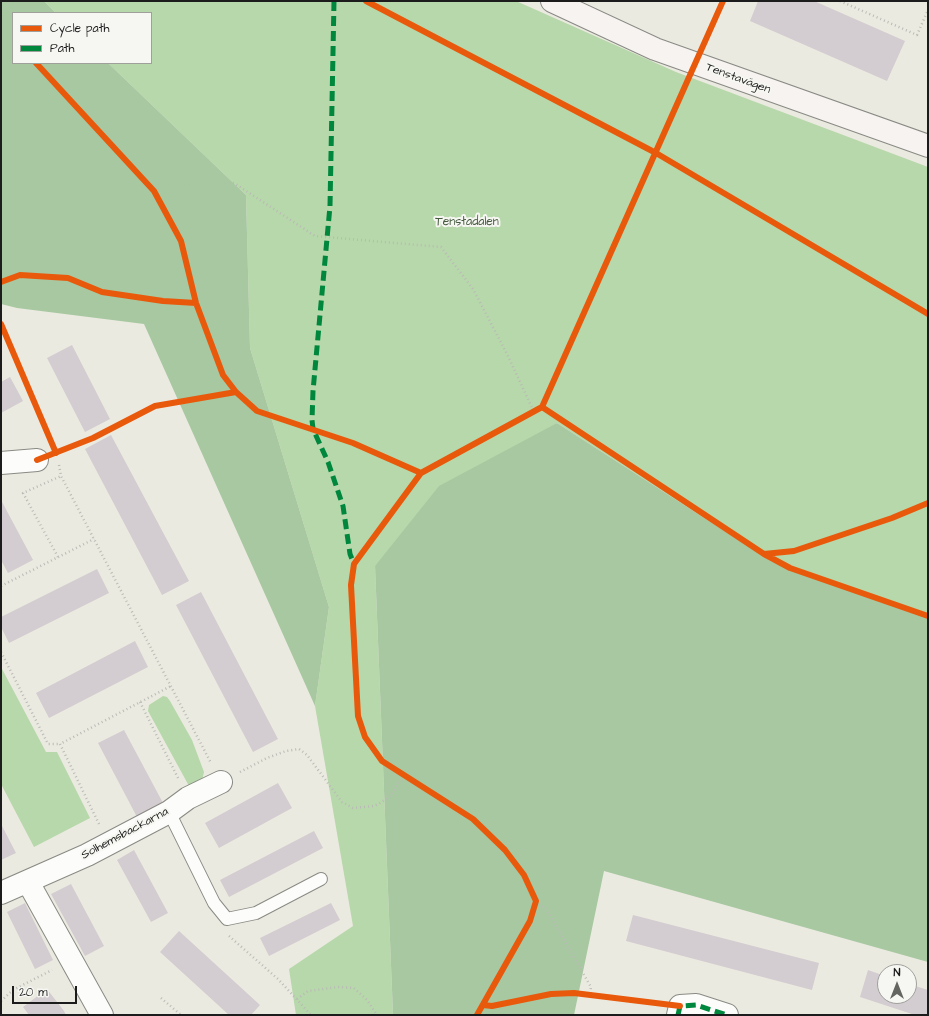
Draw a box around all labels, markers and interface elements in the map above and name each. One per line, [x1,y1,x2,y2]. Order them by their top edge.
legend [12,12,152,64]
text: Cycle path [50,20,109,37]
text: Path [50,40,75,57]
street label: Tenstavägen [704,61,772,97]
park label: Tenstadalen [435,215,499,229]
street label: Solhemsbackarna [79,805,171,863]
north arrow [877,964,917,1004]
text: N [894,965,900,980]
scale bar [14,978,79,1004]
text: 20 m [19,984,48,1001]

